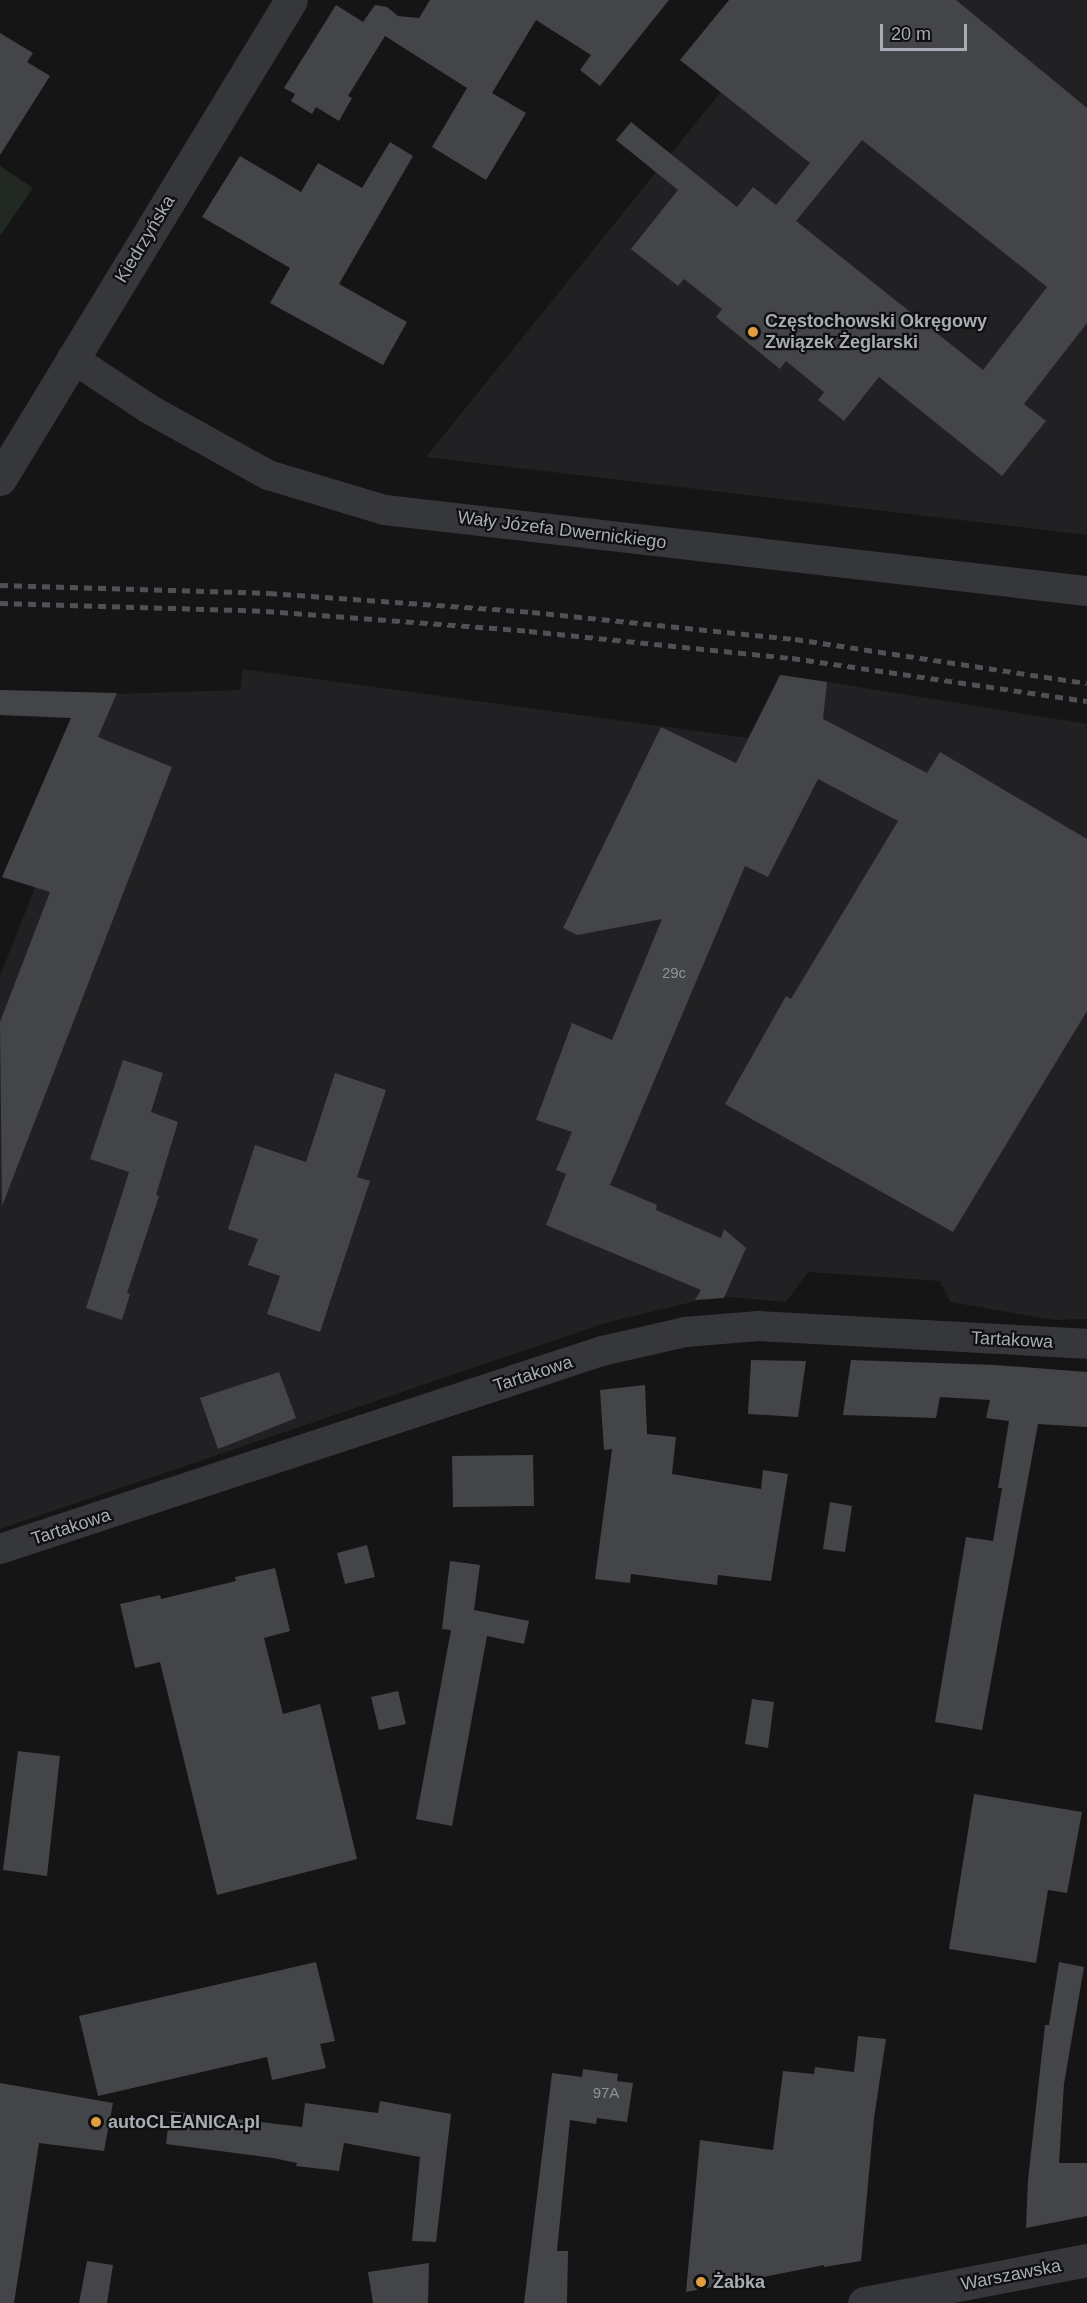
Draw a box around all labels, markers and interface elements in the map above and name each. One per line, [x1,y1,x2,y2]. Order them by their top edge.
scale bar [883,12,970,50]
text: 20 m [891,24,931,44]
street label: Kiedrzyńska [110,191,180,287]
place label: Częstochowski Okręgowy Związek Żeglarski [765,311,987,354]
marker: Częstochowski Okręgowy Związek Żeglarski [746,325,760,339]
street label: Wały Józefa Dwernickiego [456,506,668,554]
house number: 29c [662,964,686,982]
street label: Tartakowa [970,1327,1054,1353]
street label: Tartakowa [491,1351,575,1397]
street label: Tartakowa [29,1504,113,1550]
house number: 97A [593,2084,619,2102]
place label: autoCLEANICA.pl [108,2111,260,2133]
marker: autoCLEANICA.pl [89,2115,103,2129]
street label: Warszawska [959,2255,1063,2295]
place label: Żabka [713,2271,765,2293]
marker: Żabka [694,2275,708,2289]

